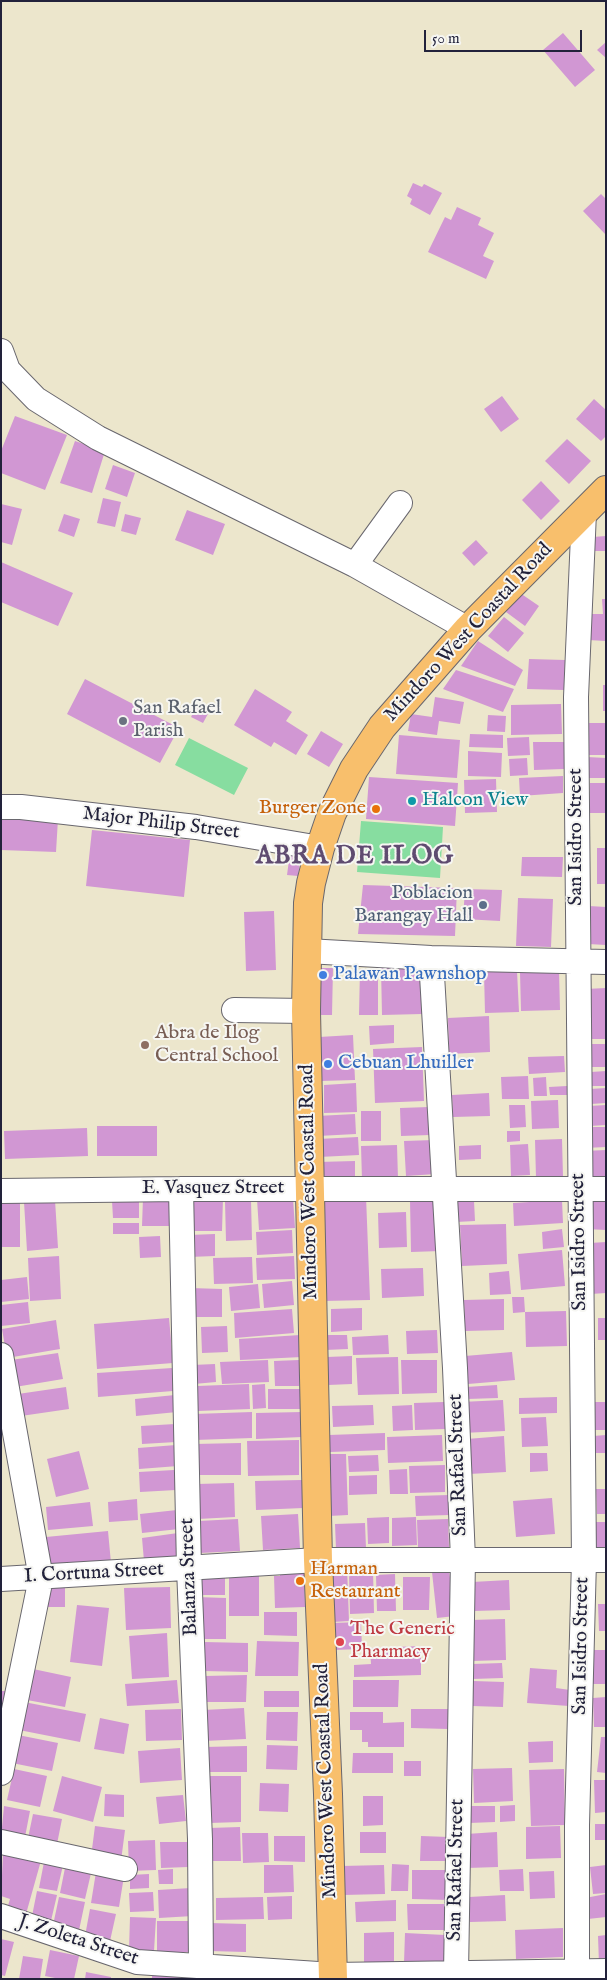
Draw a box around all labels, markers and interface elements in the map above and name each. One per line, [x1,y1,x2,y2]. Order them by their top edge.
scale bar [427,20,584,52]
text: 50 m [432,29,460,48]
street label: Mindoro West Coastal Road [380,539,558,727]
place label: San Rafael Parish [133,697,221,744]
marker: San Rafael Parish [117,715,129,727]
street label: San Isidro Street [565,768,589,906]
place label: Halcon View [422,789,528,813]
marker: Halcon View [406,795,418,807]
place label: Burger Zone [259,797,366,821]
street label: Major Philip Street [81,802,241,846]
marker: Burger Zone [370,803,382,815]
district label: ABRA DE ILOG [254,843,456,873]
place label: Poblacion Barangay Hall [354,882,473,929]
marker: Poblacion Barangay Hall [477,899,489,911]
place label: Palawan Pawnshop [333,963,487,987]
marker: Palawan Pawnshop [317,969,329,981]
place label: Abra de Ilog Central School [155,1022,278,1069]
marker: Abra de Ilog Central School [139,1039,151,1051]
place label: Cebuan Lhuiller [338,1052,474,1076]
marker: Cebuan Lhuiller [322,1058,334,1070]
street label: Mindoro West Coastal Road [296,1064,324,1300]
street label: San Isidro Street [567,1173,593,1311]
street label: E. Vasquez Street [142,1177,284,1201]
street label: San Rafael Street [445,1393,473,1537]
street label: Balanza Street [176,1517,204,1637]
street label: I. Cortuna Street [23,1558,165,1590]
place label: Harman Restaurant [310,1558,401,1605]
marker: Harman Restaurant [294,1575,306,1587]
street label: San Isidro Street [569,1577,595,1715]
place label: The Generic Pharmacy [350,1618,455,1665]
marker: The Generic Pharmacy [334,1636,346,1648]
street label: Mindoro West Coastal Road [311,1663,343,1899]
street label: San Rafael Street [444,1799,470,1941]
street label: J. Zoleta Street [15,1910,141,1972]

